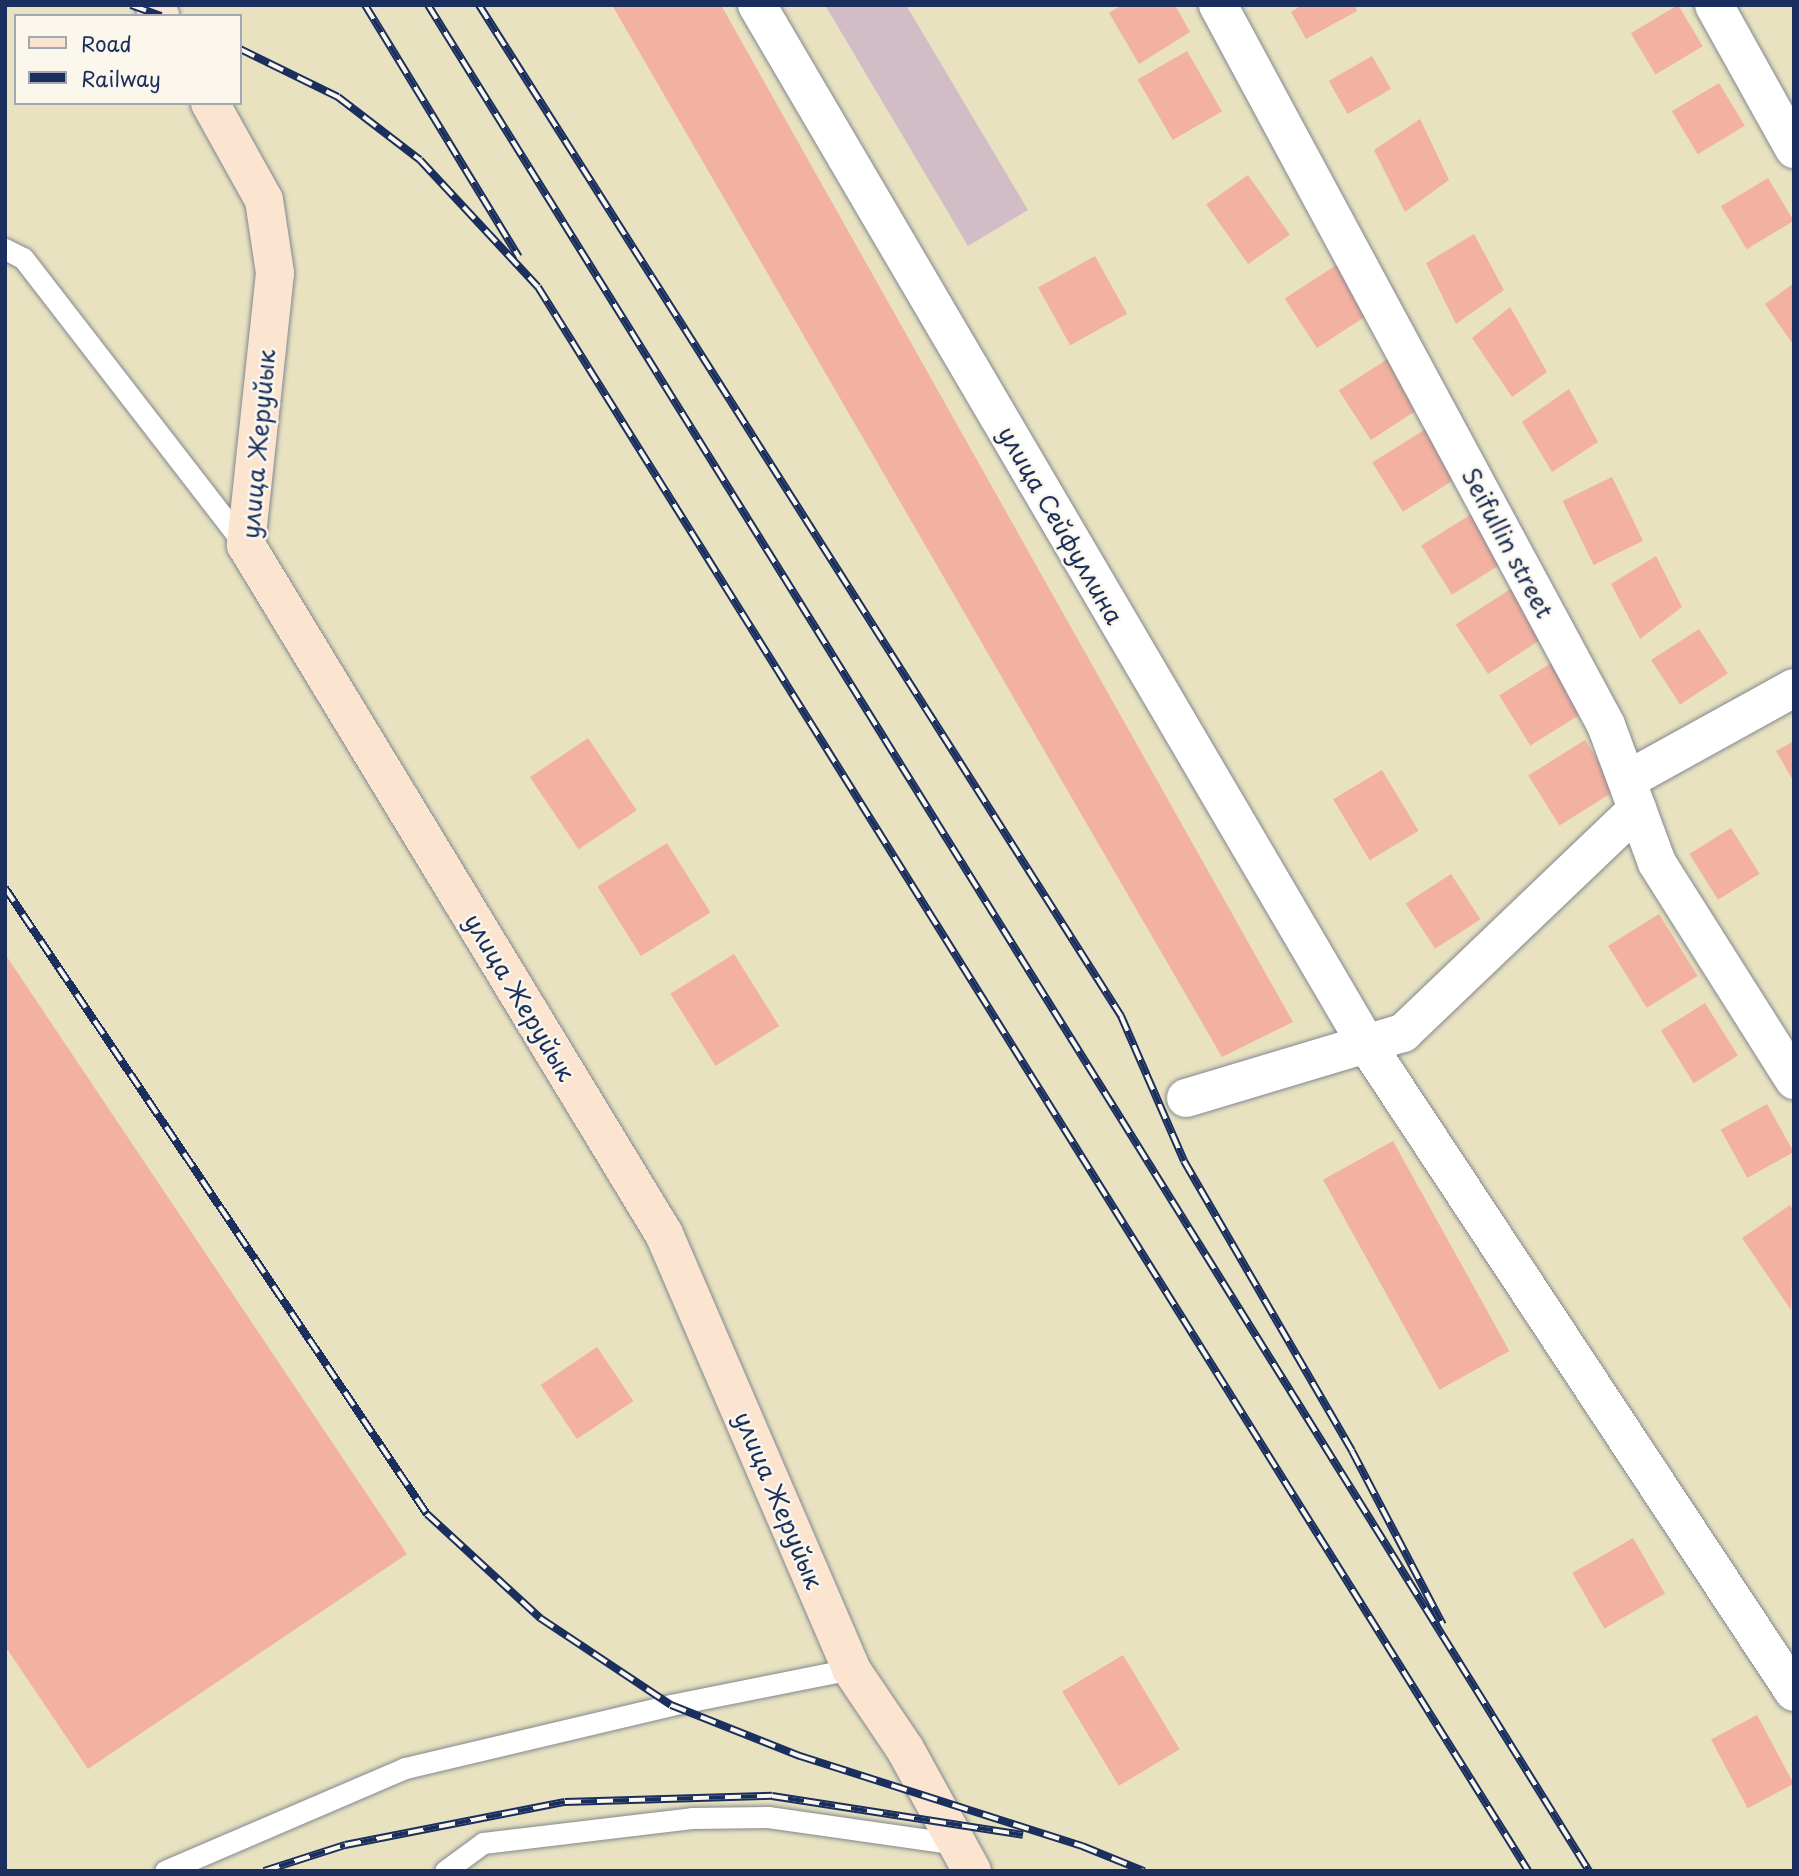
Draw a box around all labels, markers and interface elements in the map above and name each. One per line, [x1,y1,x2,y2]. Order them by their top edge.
legend [14,14,242,105]
text: Road [81,27,132,59]
text: Railway [81,62,161,94]
street label: улица Жеруйык [235,348,281,540]
street label: улица Сейфуллина [992,420,1130,630]
street label: Seifullin street [1456,462,1560,624]
street label: улица Жеруйык [459,908,581,1086]
street label: улица Жеруйык [728,1407,830,1593]

